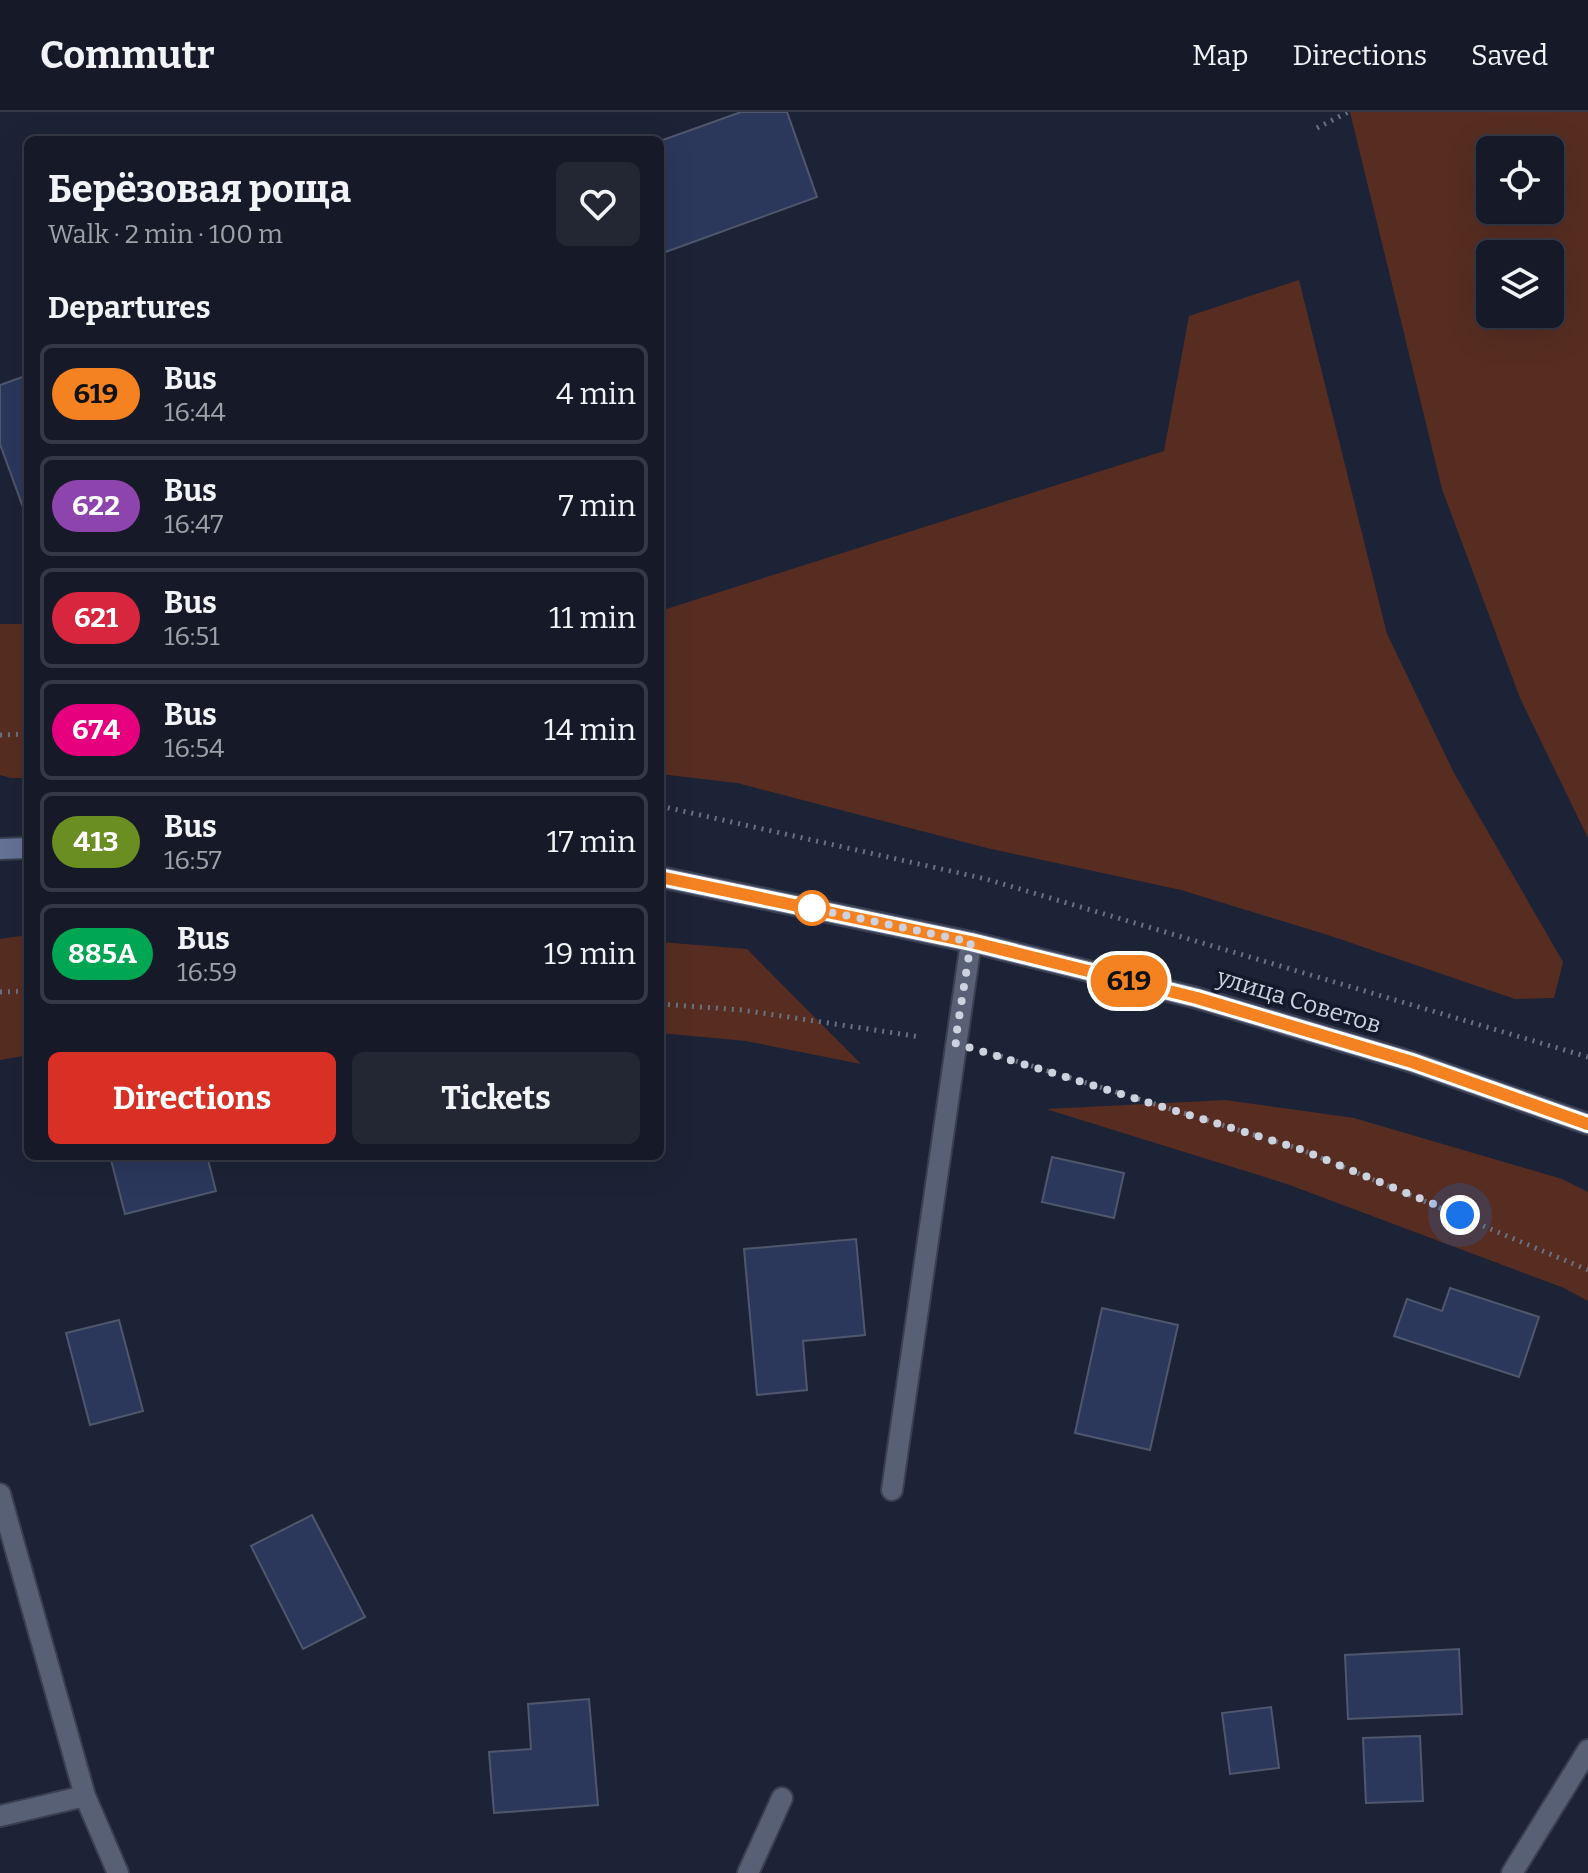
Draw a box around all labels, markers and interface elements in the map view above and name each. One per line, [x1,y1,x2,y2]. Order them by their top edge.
text: Commutr [40,32,215,78]
text: Map [1192,39,1248,72]
text: Directions [1292,39,1427,72]
text: Saved [1471,39,1548,72]
map controls [1476,136,1564,328]
button: locate [1476,136,1564,224]
button: heart [556,162,640,246]
text: Берёзовая роща [48,166,351,212]
text: Walk · 2 min · 100 m [48,219,283,250]
button: layers [1476,240,1564,328]
text: Departures [48,290,211,326]
text: Bus [164,361,217,397]
text: 4 min [556,376,636,412]
text: 619 [74,377,118,410]
text: 16:44 [164,397,226,428]
text: Bus [164,473,217,509]
text: 7 min [558,488,636,524]
text: 622 [72,489,120,522]
text: 16:47 [164,509,223,540]
text: Bus [164,585,217,621]
text: 11 min [549,600,636,636]
text: 621 [74,601,118,634]
text: 16:51 [164,621,219,652]
text: Bus [164,697,217,733]
text: 14 min [544,712,636,748]
text: 674 [72,713,120,746]
text: 16:54 [164,733,224,764]
text: Bus [164,809,217,845]
text: 17 min [547,824,636,860]
text: 413 [73,825,119,858]
text: 16:57 [164,845,222,876]
unlabelled marker [795,891,829,925]
text: Bus [177,921,230,957]
text: 19 min [544,936,636,972]
text: 885А [68,937,137,970]
line badge: 619 [1083,955,1175,1007]
text: 16:59 [177,957,237,988]
street label: улица Советов [1213,962,1384,1039]
text: 619 [1107,964,1151,997]
button: Directions [48,1052,336,1144]
button: Tickets [352,1052,640,1144]
your location [1440,1195,1480,1235]

